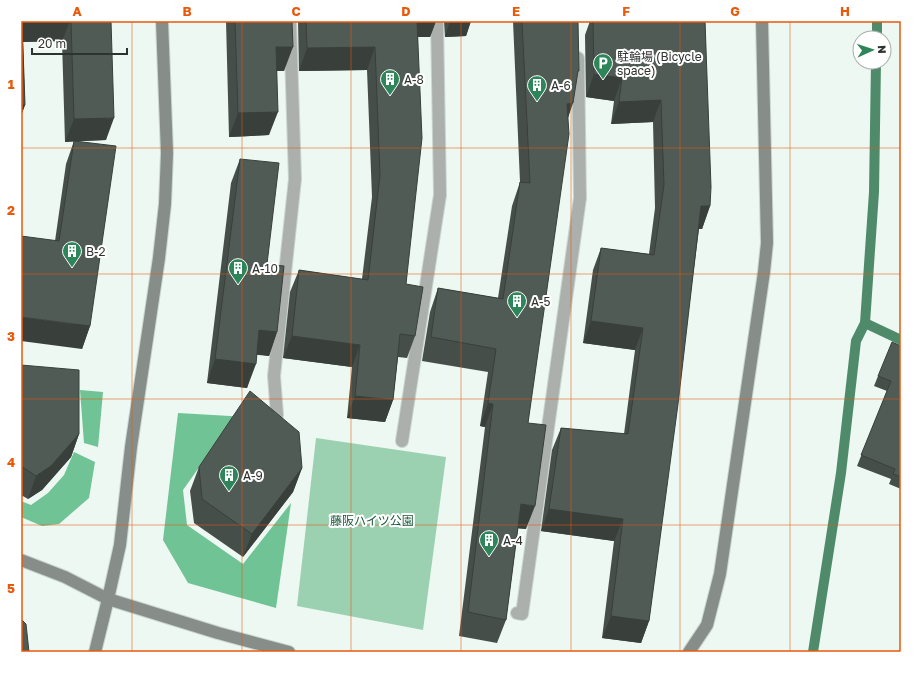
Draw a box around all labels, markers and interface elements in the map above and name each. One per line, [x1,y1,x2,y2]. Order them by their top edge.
text: A [72,3,82,19]
text: B [182,3,192,19]
text: C [291,3,301,19]
text: D [401,3,411,19]
text: E [512,3,520,19]
text: F [622,3,630,19]
text: G [730,3,740,19]
text: H [840,3,850,19]
scale bar [32,30,127,56]
north arrow [852,30,892,70]
text: 20 m [38,36,66,51]
text: N [876,45,889,54]
place label: 駐輪場 (Bicycle space) [617,49,702,78]
parking icon: 駐輪場 (Bicycle space) [592,52,614,80]
building icon: A-8 [379,68,401,96]
place label: A-8 [404,72,424,87]
building icon: A-6 [526,74,548,102]
text: 1 [8,76,15,92]
place label: A-6 [551,78,571,93]
text: 2 [7,202,15,218]
building icon: B-2 [61,240,83,268]
place label: B-2 [86,244,106,259]
building icon: A-10 [227,257,249,285]
place label: A-10 [252,261,278,276]
building icon: A-5 [506,290,528,318]
place label: A-5 [531,294,551,309]
text: 3 [7,328,15,344]
text: 4 [7,454,15,470]
building icon: A-9 [218,464,240,492]
place label: A-9 [243,468,263,483]
park label: 藤阪ハイツ公園 [330,513,414,528]
building icon: A-4 [478,529,500,557]
place label: A-4 [503,533,523,548]
text: 5 [7,580,15,596]

